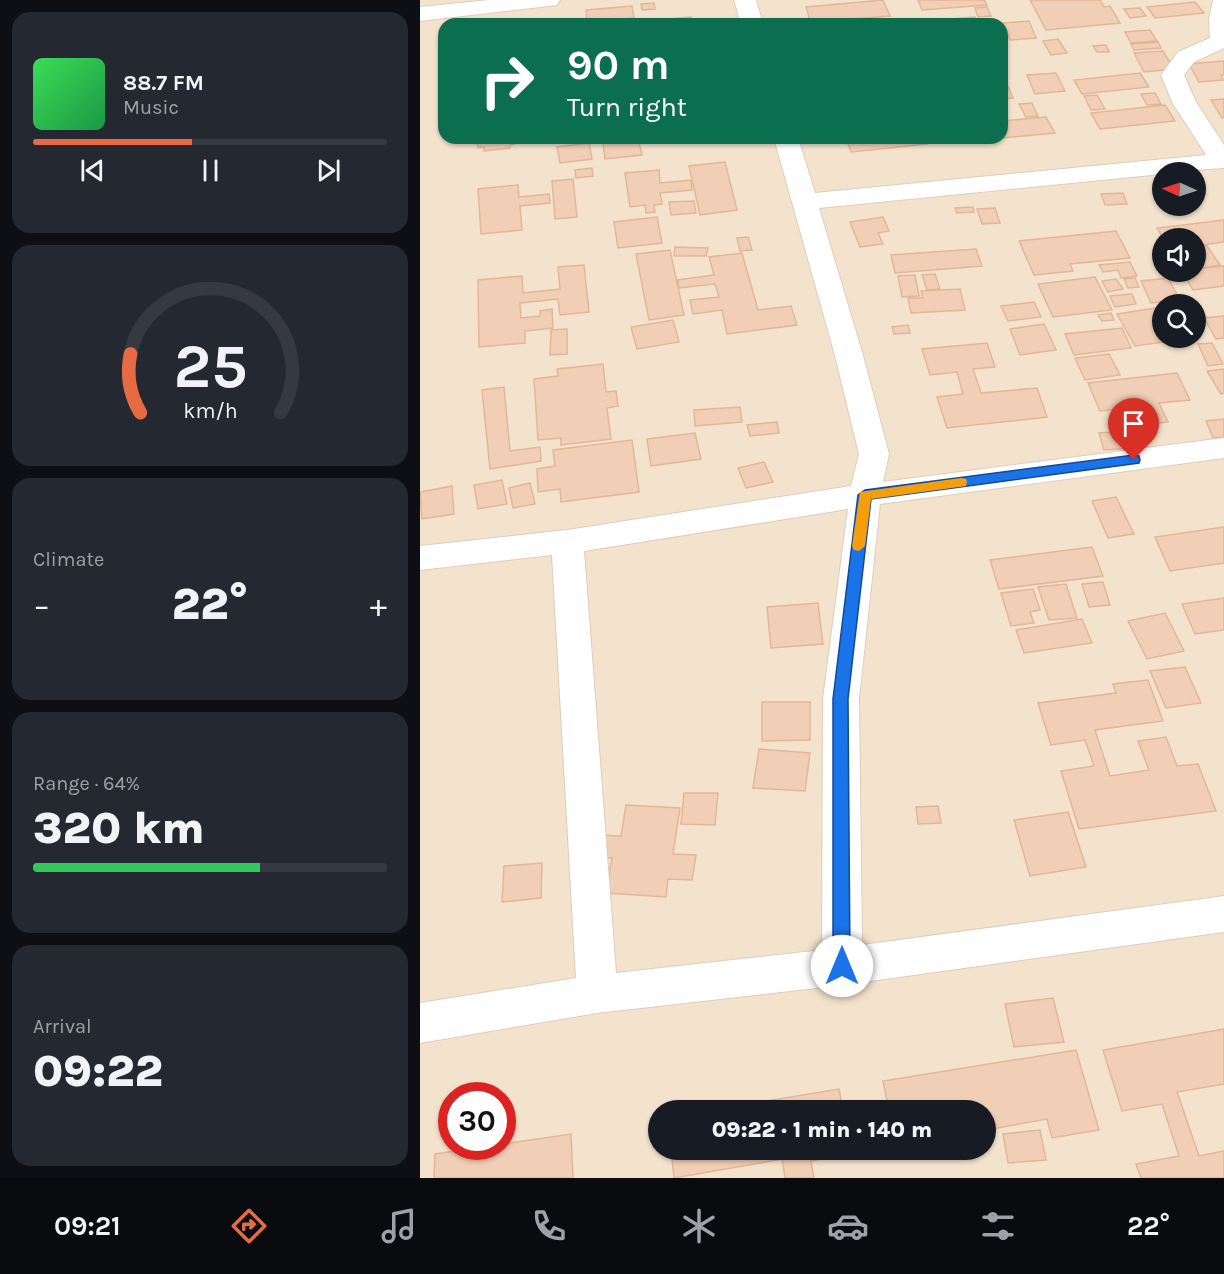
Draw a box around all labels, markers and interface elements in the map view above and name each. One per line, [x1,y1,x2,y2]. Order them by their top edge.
text: 90 m [567,40,670,90]
icon: right [468,42,546,120]
text: 88.7 FM [123,70,204,96]
text: Turn right [567,91,687,123]
text: Music [123,96,179,119]
icon: previous [76,154,109,187]
icon: pause [194,154,227,187]
icon: next [312,154,345,187]
north arrow [1152,162,1206,216]
map controls [1152,162,1206,348]
button: sound [1152,228,1206,282]
button: search [1152,294,1206,348]
text: 25 [173,330,247,403]
text: km/h [183,398,237,423]
pin [1108,398,1159,460]
icon: arrive [1117,407,1150,440]
text: Climate [33,548,104,571]
text: 22° [172,578,248,630]
text: − [33,586,50,624]
text: + [370,586,387,624]
text: Range · 64% [33,772,140,795]
text: 320 km [33,802,205,854]
position arrow [810,934,874,998]
text: Arrival [33,1015,92,1038]
text: 09:22 [33,1045,163,1097]
speed limit sign: 30 [438,1082,516,1160]
text: 09:22 · 1 min · 140 m [712,1117,932,1143]
icon: directions [228,1205,270,1247]
icon: music [378,1205,420,1247]
icon: phone [528,1205,570,1247]
icon: climate [678,1205,720,1247]
icon: car [827,1205,869,1247]
icon: filters [977,1205,1019,1247]
text: 09:21 [54,1210,121,1242]
text: 22° [1127,1210,1170,1242]

